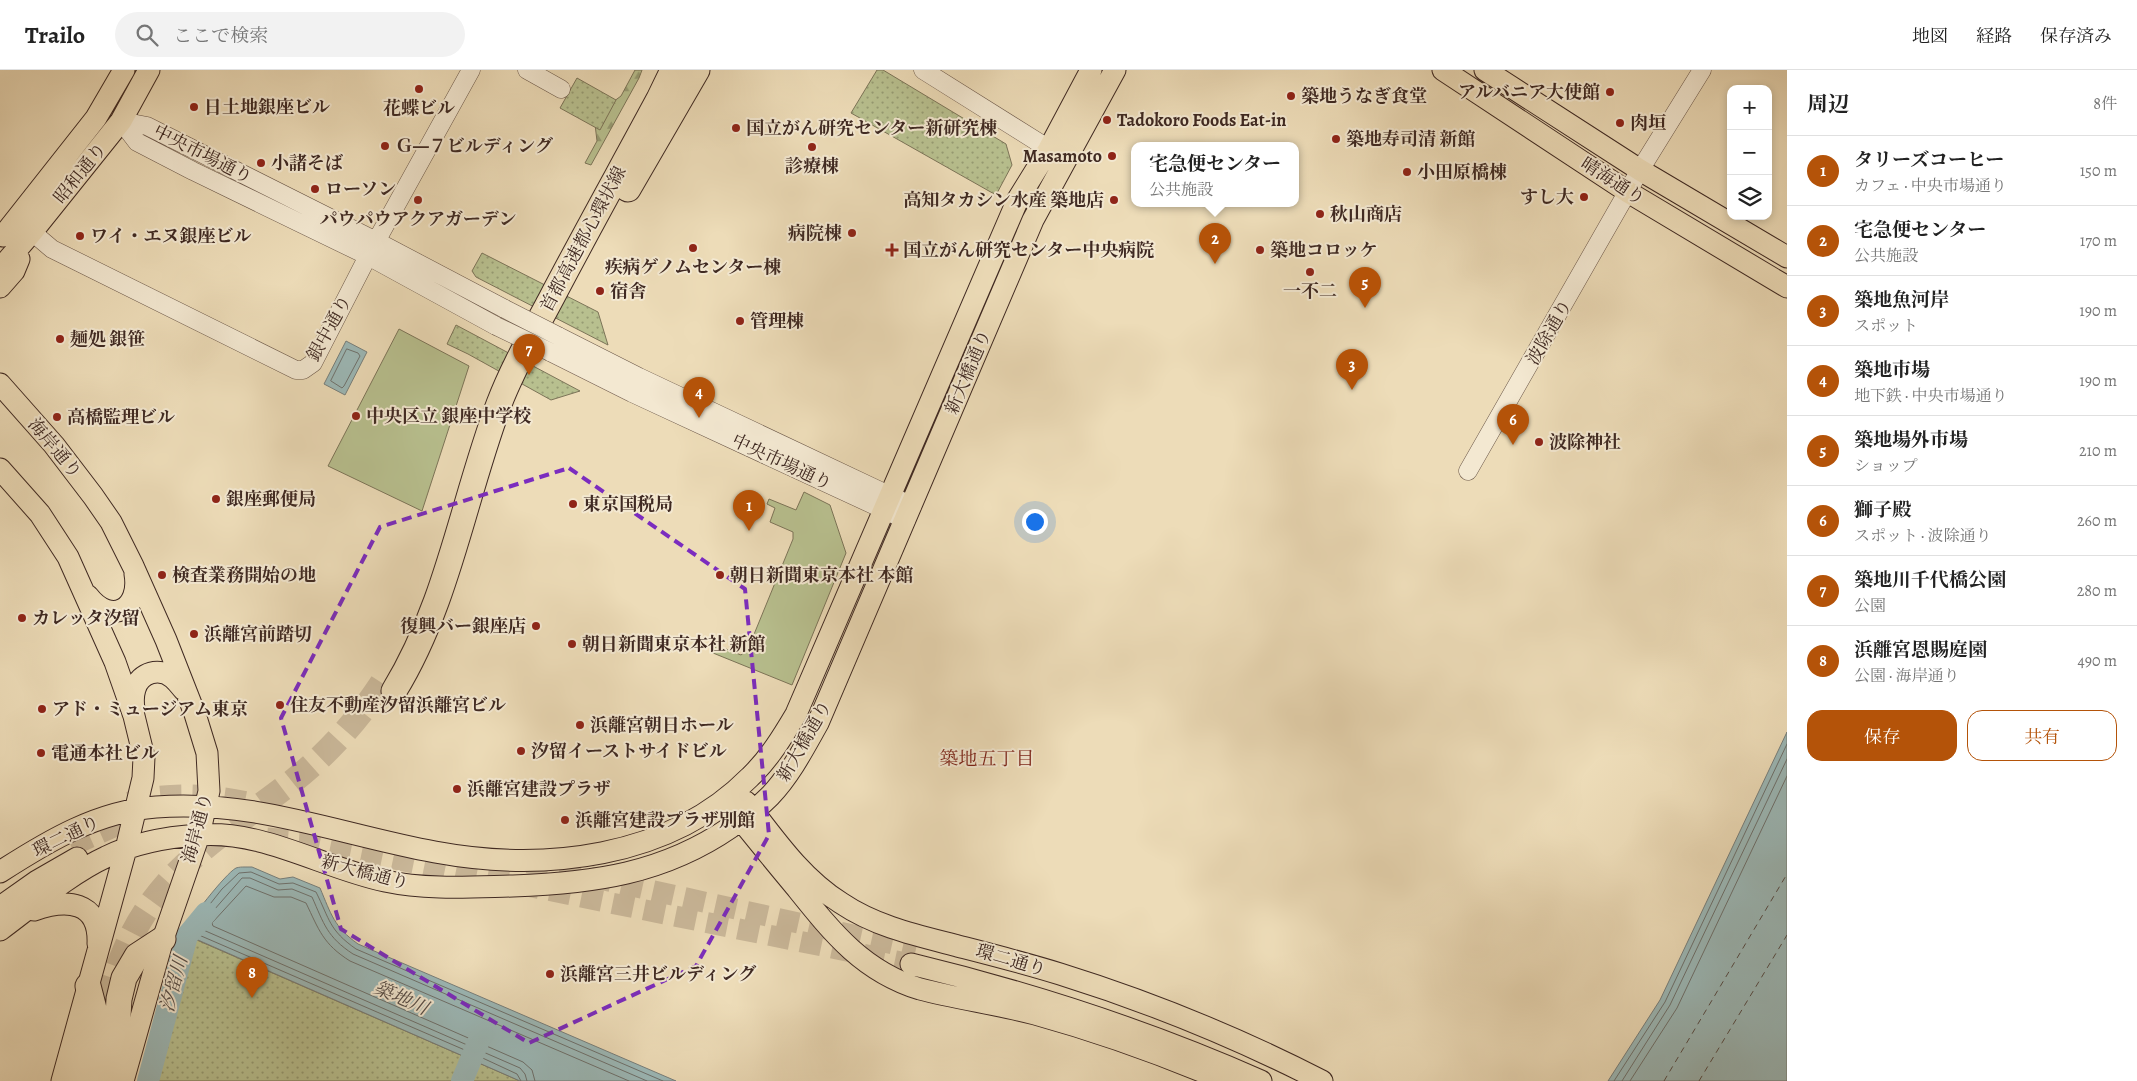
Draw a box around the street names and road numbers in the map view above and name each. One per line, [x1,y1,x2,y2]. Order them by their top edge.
street label: 中央市場通り [149,119,257,189]
street label: 昭和通り [48,137,112,209]
street label: 晴海通り [1576,151,1650,211]
street label: 首都高速都心環状線 [534,162,632,316]
street label: 銀中通り [301,291,357,365]
street label: 波除通り [1521,295,1577,369]
street label: 新大橋通り [939,326,997,418]
street label: 海岸通り [23,413,87,483]
street label: 中央市場通り [728,428,836,496]
street label: 新大橋通り [771,696,837,786]
street label: 海岸通り [176,790,218,866]
street label: 環二通り [28,809,104,863]
street label: 新大橋通り [318,849,412,895]
street label: 環二通り [973,939,1049,981]

